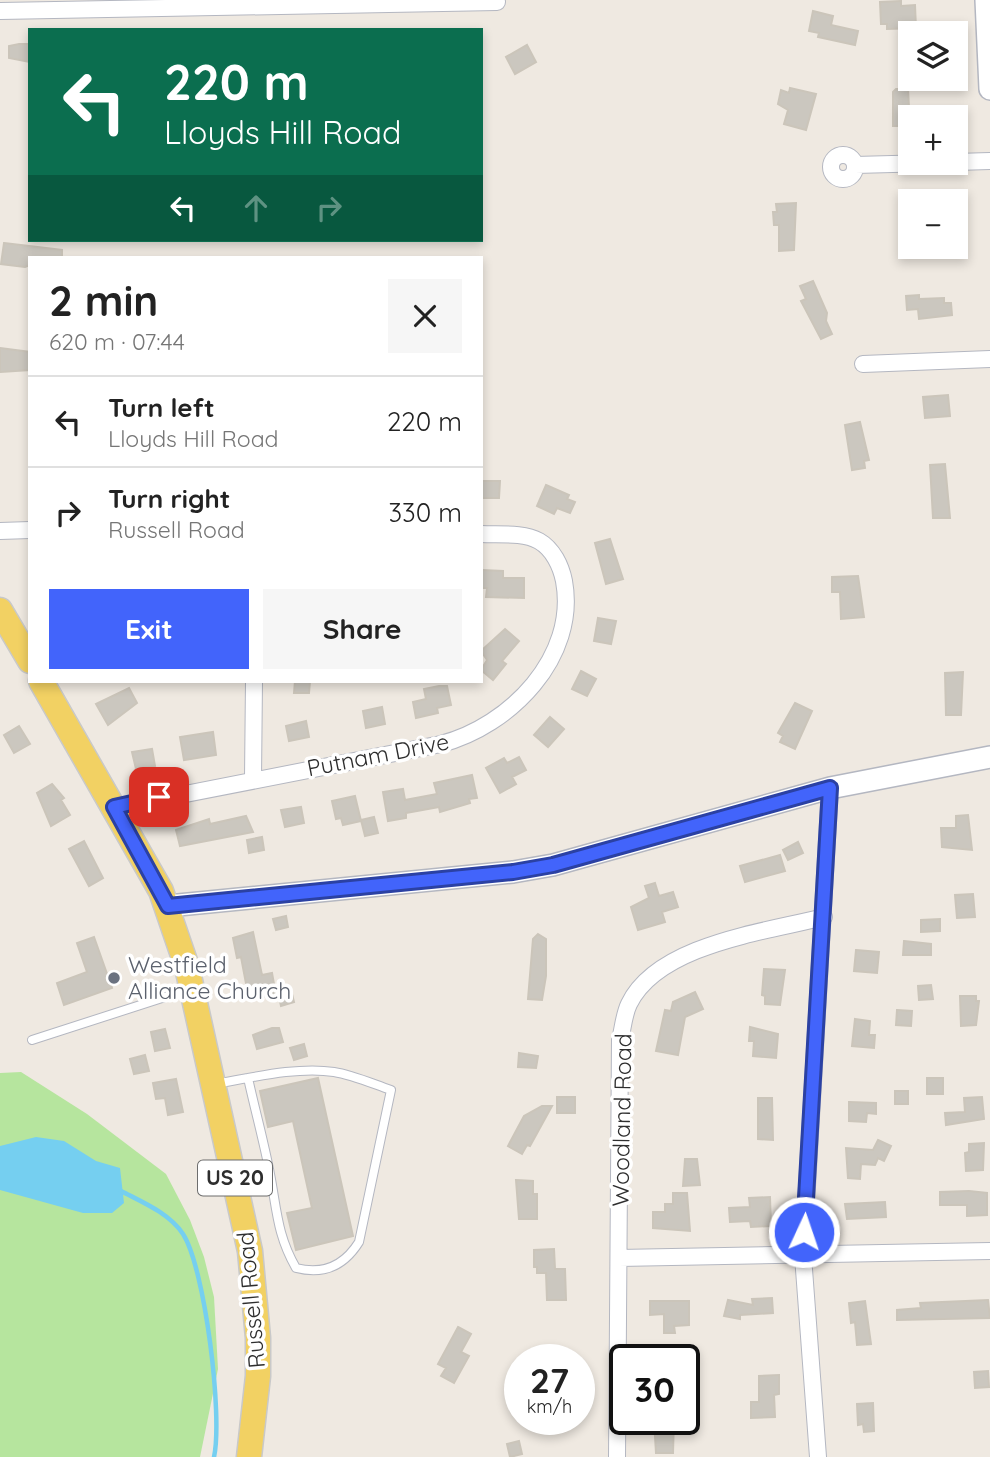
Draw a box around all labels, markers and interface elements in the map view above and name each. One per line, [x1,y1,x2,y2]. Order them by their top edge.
map controls [898,21,968,259]
button: layers [898,21,968,91]
text: 220 m [164,51,309,112]
icon: left [49,56,140,147]
button: + [898,105,968,175]
text: Lloyds Hill Road [164,112,401,152]
icon: left [164,189,202,227]
icon: ahead [237,189,275,227]
icon: right [310,189,348,227]
button: − [898,189,968,259]
text: 2 min [49,274,158,327]
button: close [388,279,462,353]
text: 620 m · 07:44 [49,327,185,356]
text: Turn left [108,391,215,424]
icon: left [49,403,87,441]
text: 220 m [387,405,462,438]
text: Lloyds Hill Road [108,424,279,453]
text: Turn right [108,482,230,515]
icon: right [49,494,87,532]
text: 330 m [388,496,462,529]
text: Russell Road [108,515,245,544]
button: Exit [49,589,249,669]
button: Share [263,589,462,669]
street label: Putnam Drive [304,727,452,783]
pin [129,767,189,827]
icon: arrive [140,778,178,816]
place label: Westfield Alliance Church [128,950,291,1005]
marker: Westfield Alliance Church [106,970,122,986]
street label: Woodland Road [605,1033,638,1207]
road number: US 20 [198,1160,272,1196]
position arrow [767,1195,841,1269]
street label: Russell Road [230,1231,271,1369]
speed limit sign: 30 [609,1344,700,1435]
text: 27 [530,1358,569,1402]
text: km/h [527,1395,572,1418]

